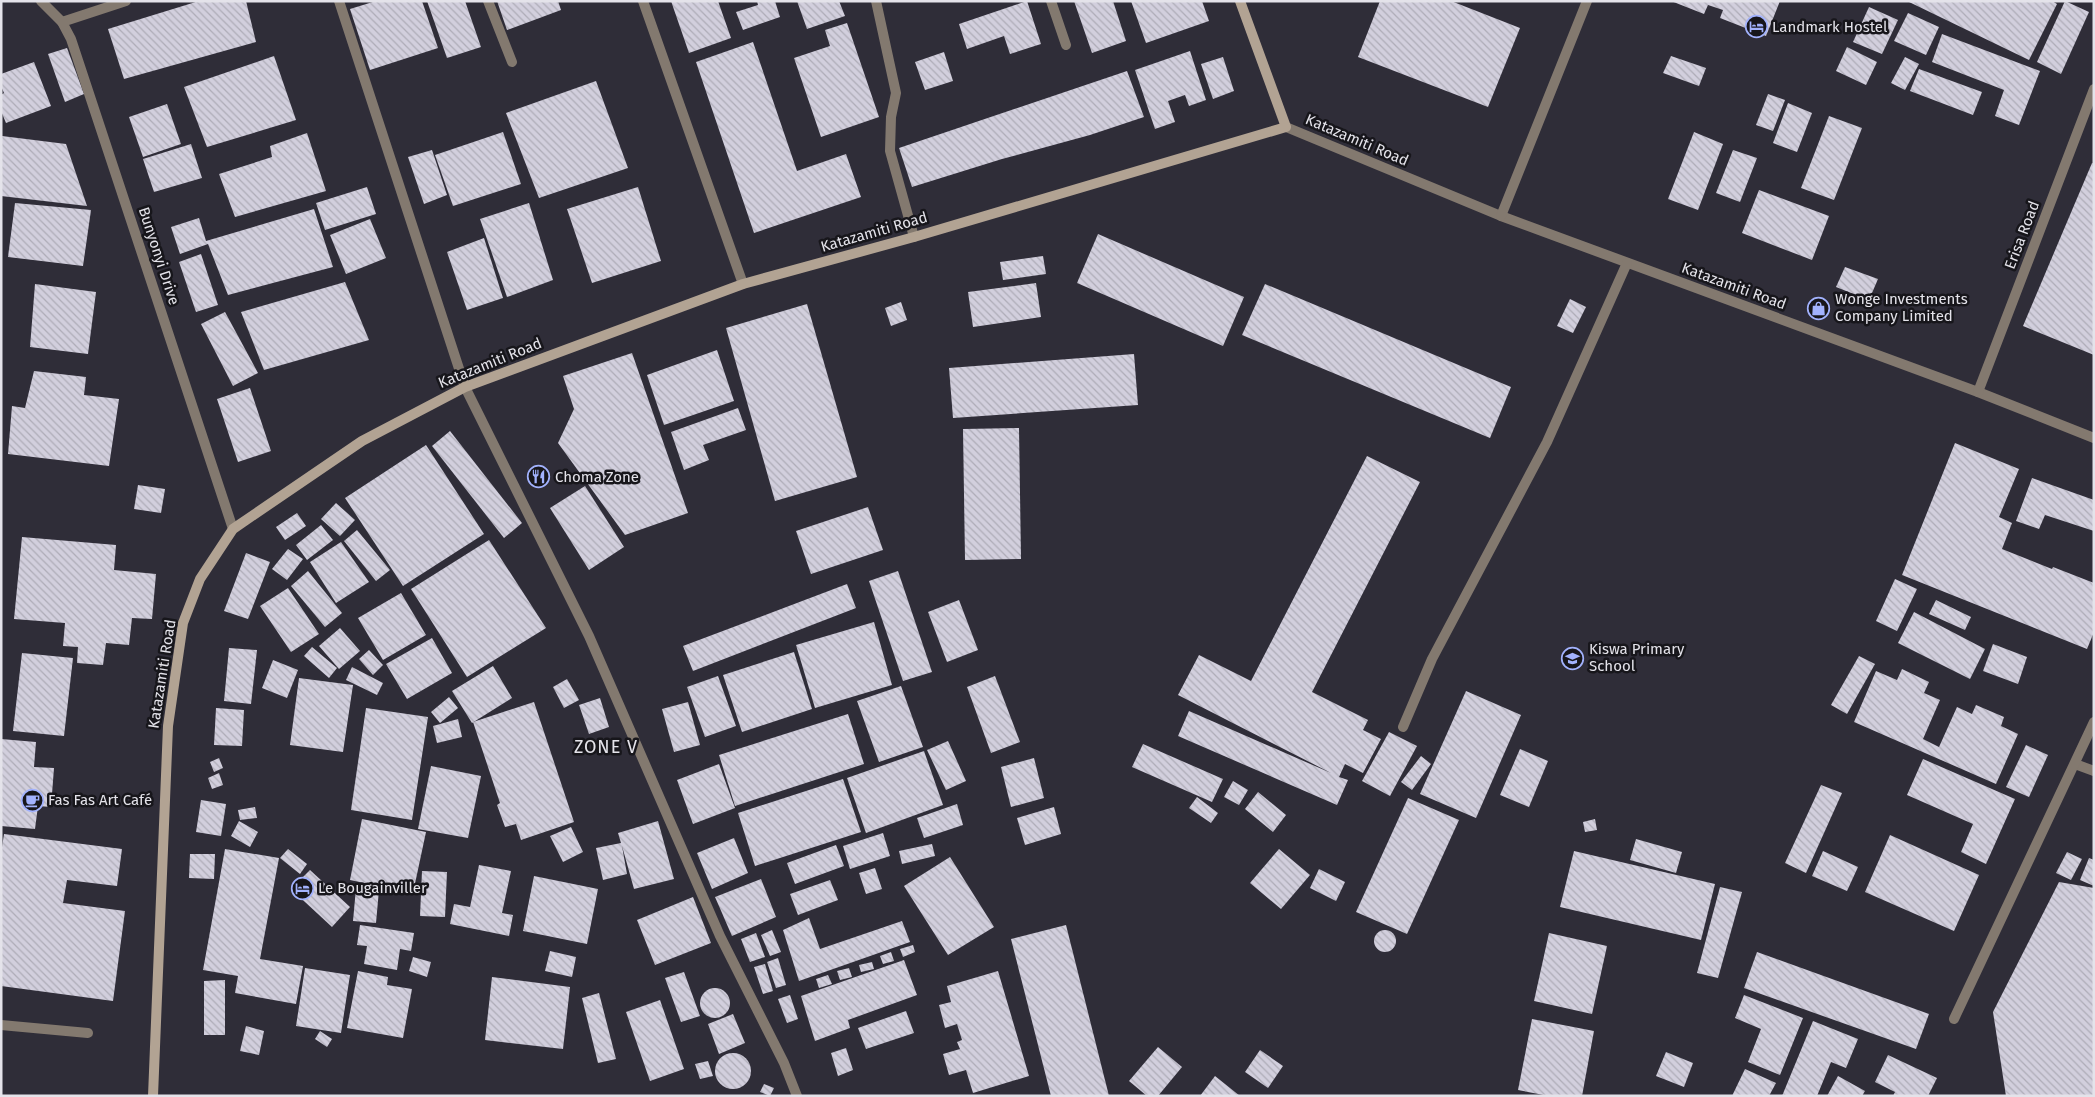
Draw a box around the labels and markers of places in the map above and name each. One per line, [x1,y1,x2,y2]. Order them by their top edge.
hotel icon: Landmark Hostel [1744,15,1768,39]
place label: Landmark Hostel [1772,18,1888,36]
place label: Wonge Investments Company Limited [1835,290,1968,325]
shop icon: Wonge Investments Company Limited [1807,296,1831,320]
restaurant icon: Choma Zone [527,465,551,489]
place label: Choma Zone [555,468,639,486]
place label: Kiswa Primary School [1589,640,1685,675]
school or university icon: Kiswa Primary School [1561,646,1585,670]
cafe icon: Fas Fas Art Café [20,788,44,812]
place label: Fas Fas Art Café [48,791,152,809]
hotel icon: Le Bougainviller [290,876,314,900]
place label: Le Bougainviller [318,879,427,897]

